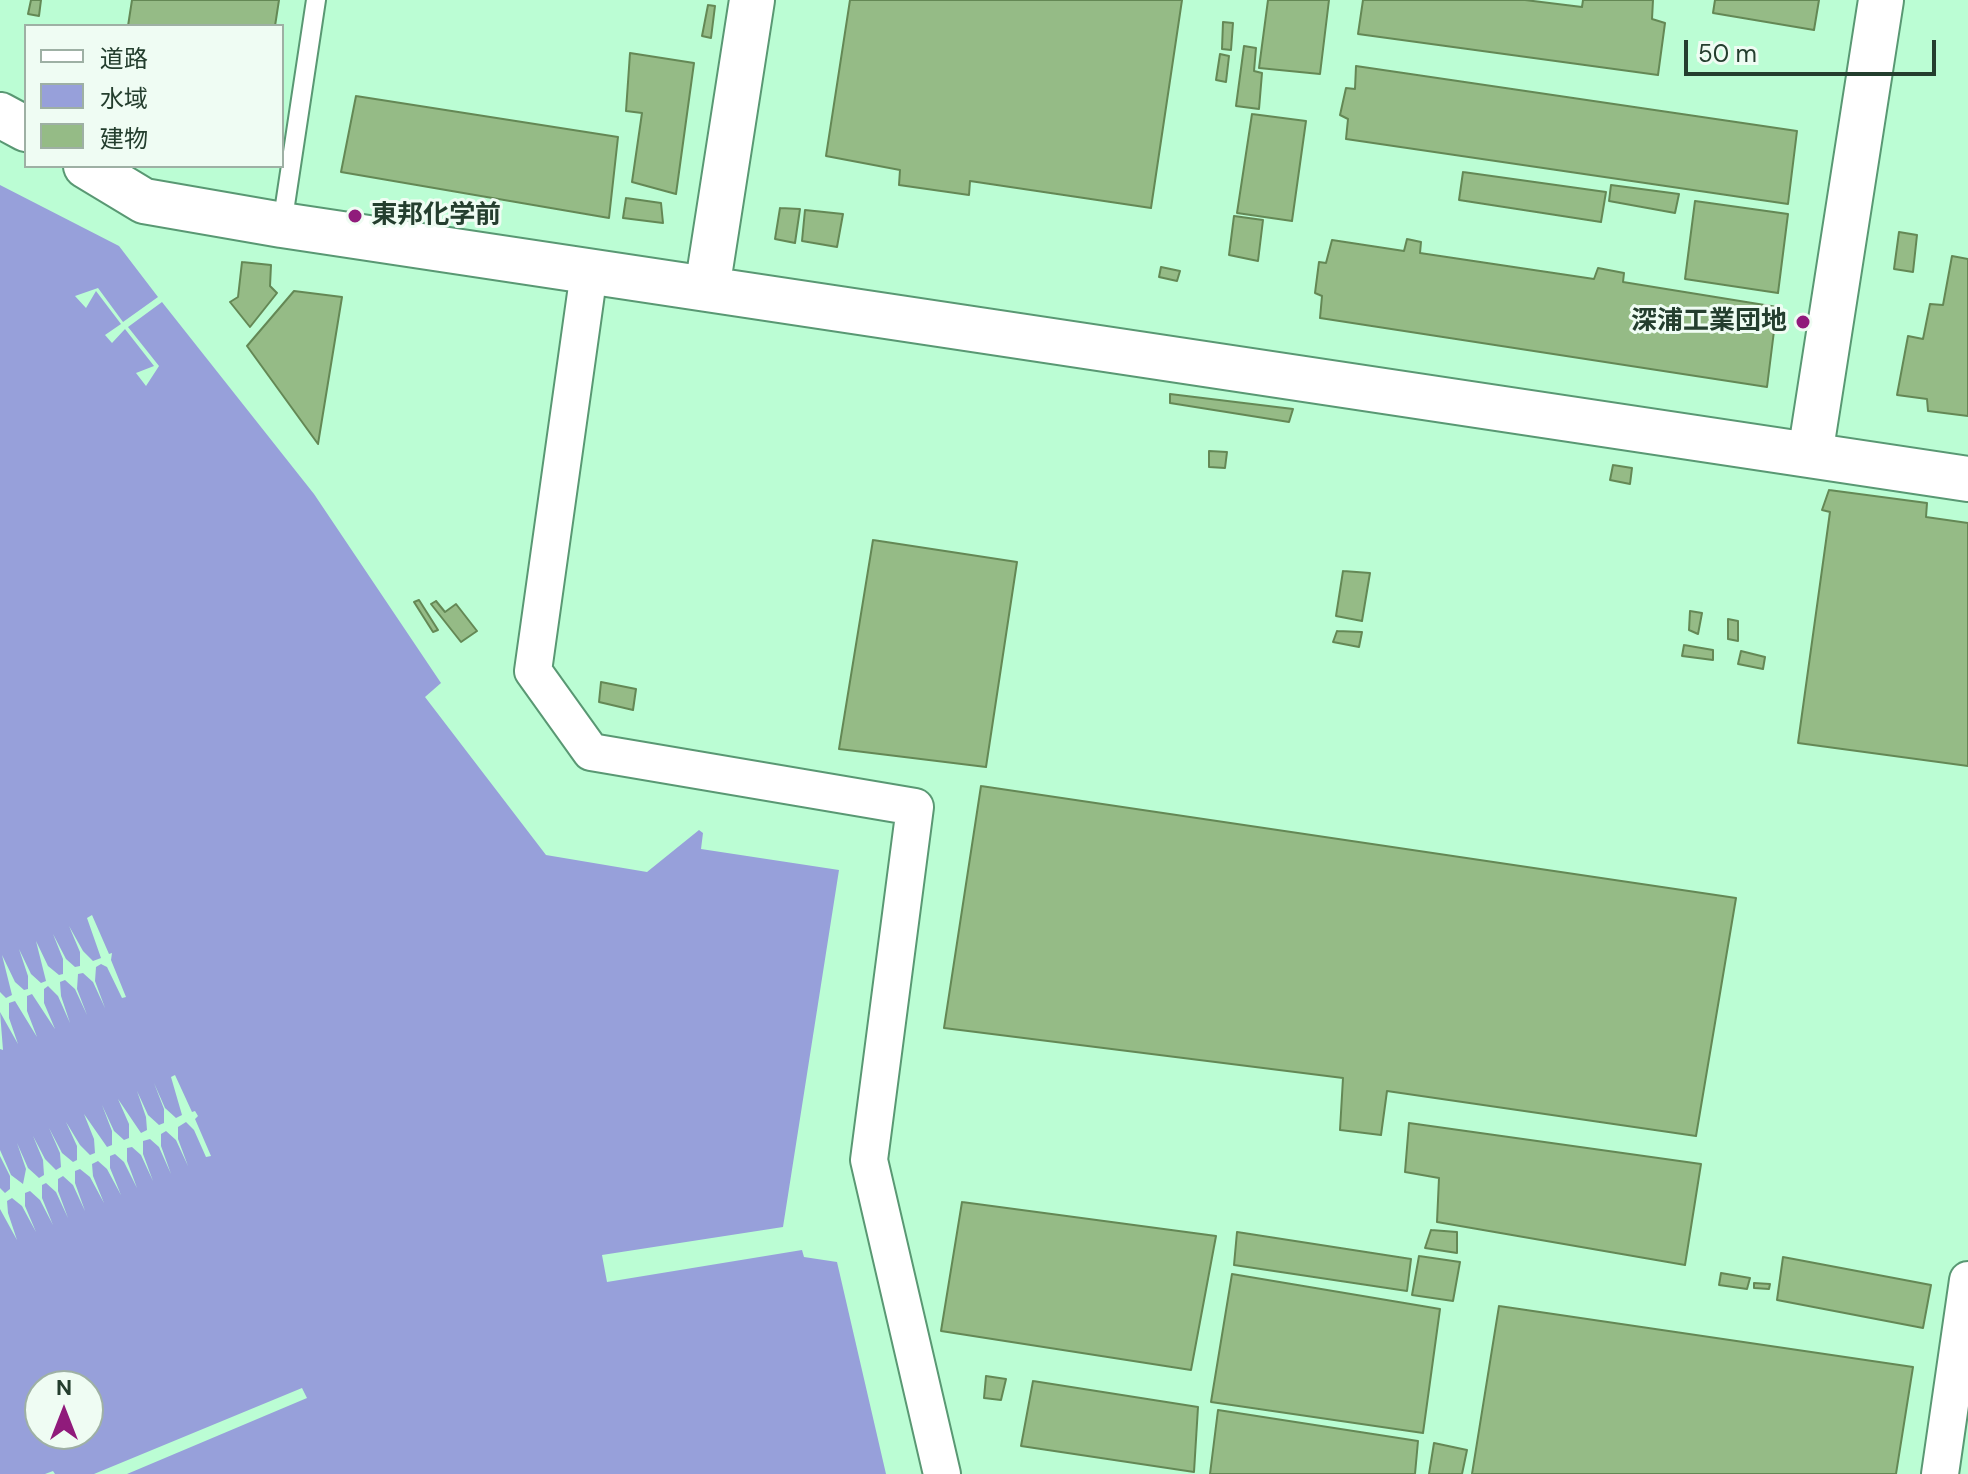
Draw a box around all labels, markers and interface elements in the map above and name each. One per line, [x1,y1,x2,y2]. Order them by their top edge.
legend [24,24,284,168]
scale bar [1688,24,1940,74]
text: 50 m [1698,38,1757,69]
text: 道路 [100,43,148,74]
text: 水域 [100,83,148,114]
text: 建物 [100,123,148,154]
place label: 東邦化学前 [371,200,501,232]
marker: 東邦化学前 [346,207,364,225]
place label: 深浦工業団地 [1631,306,1787,338]
marker: 深浦工業団地 [1794,313,1812,331]
north arrow [24,1370,104,1450]
text: N [56,1373,72,1402]

